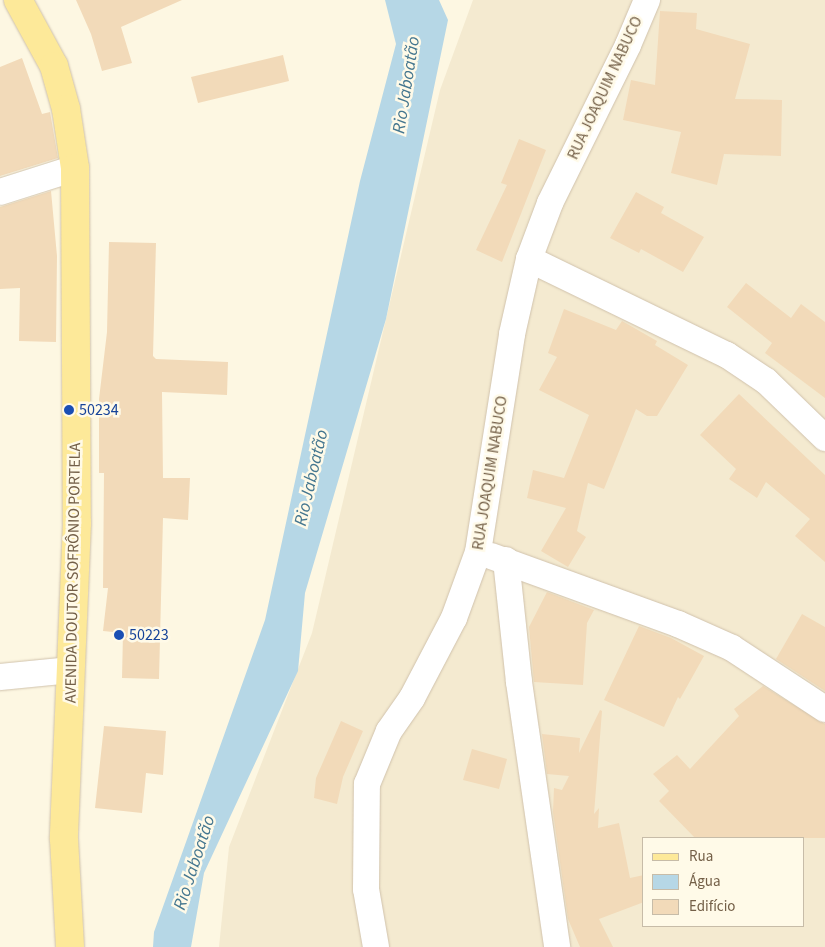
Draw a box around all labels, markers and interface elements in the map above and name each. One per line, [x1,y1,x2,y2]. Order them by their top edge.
street label: RUA JOAQUIM NABUCO [563,13,647,163]
water label: Rio Jaboatão [389,35,425,135]
street label: RUA JOAQUIM NABUCO [468,395,512,551]
place label: 50234 [79,400,119,420]
marker: 50234 [63,404,75,416]
water label: Rio Jaboatão [290,428,334,528]
street label: AVENIDA DOUTOR SOFRÔNIO PORTELA [61,443,85,703]
place label: 50223 [129,625,169,645]
marker: 50223 [113,629,125,641]
water label: Rio Jaboatão [170,813,220,913]
legend [642,837,805,927]
text: Rua [689,846,713,867]
text: Água [689,871,720,892]
text: Edifício [689,896,736,917]

